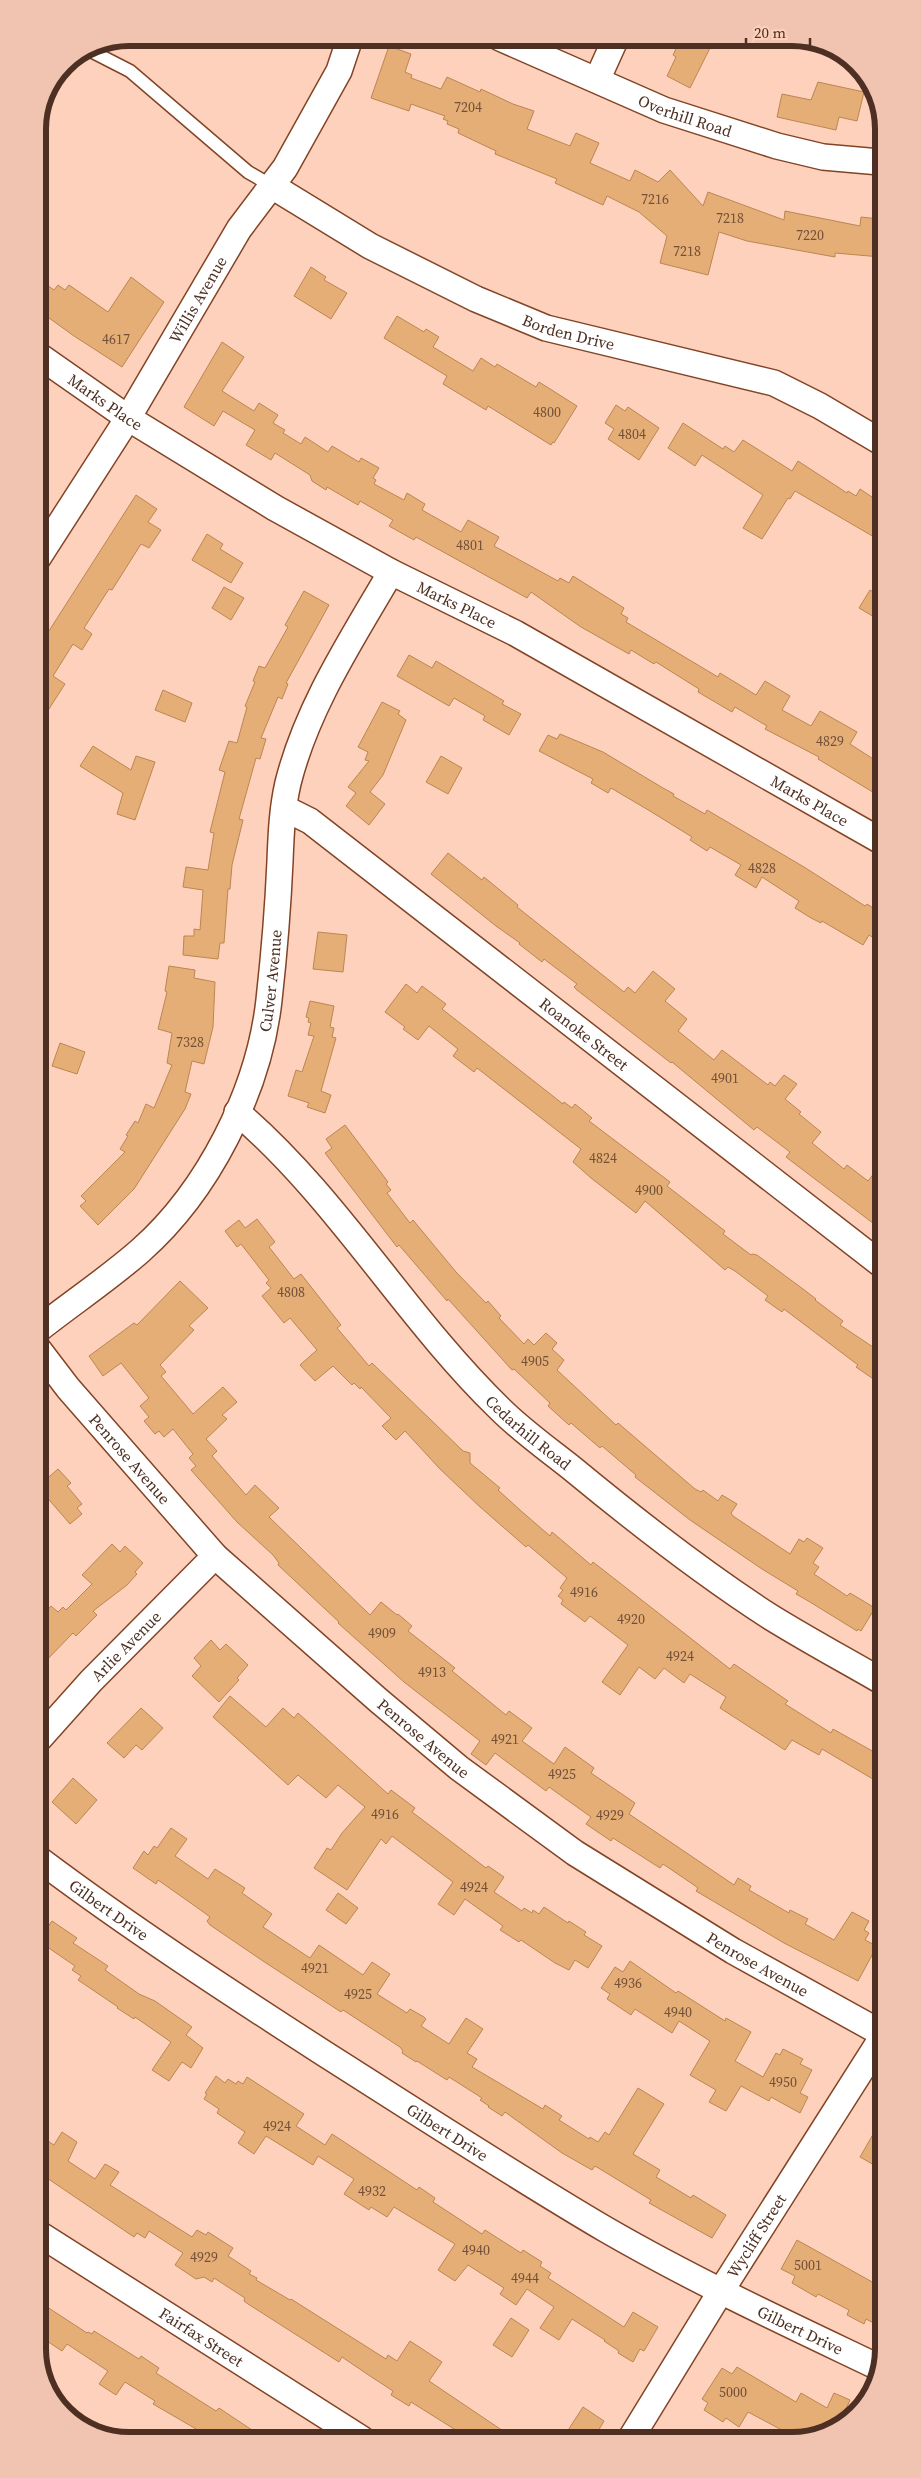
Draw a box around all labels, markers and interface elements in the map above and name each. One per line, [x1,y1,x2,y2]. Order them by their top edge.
scale bar [746,15,810,47]
text: 20 m [754,22,786,43]
street label: Overhill Road [635,89,735,142]
house number: 7204 [454,97,482,117]
house number: 7216 [641,189,669,209]
house number: 7218 [716,208,744,228]
house number: 7220 [796,225,824,245]
house number: 7218 [673,241,701,261]
street label: Willis Avenue [164,252,232,347]
street label: Borden Drive [519,308,617,355]
house number: 4617 [102,329,130,349]
street label: Marks Place [64,368,147,435]
house number: 4800 [533,402,561,422]
house number: 4804 [618,424,646,444]
house number: 4801 [456,535,484,555]
street label: Marks Place [413,575,500,633]
house number: 4829 [816,731,844,751]
street label: Marks Place [767,770,853,831]
house number: 4828 [748,858,776,878]
street label: Culver Avenue [253,929,287,1034]
street label: Roanoke Street [535,992,634,1076]
house number: 7328 [176,1032,204,1052]
house number: 4901 [711,1068,739,1088]
house number: 4824 [589,1148,617,1168]
house number: 4900 [635,1180,663,1200]
house number: 4808 [277,1282,305,1302]
house number: 4905 [521,1351,549,1371]
street label: Cedarhill Road [481,1390,576,1475]
street label: Penrose Avenue [84,1409,176,1509]
house number: 4916 [570,1582,598,1602]
street label: Arlie Avenue [86,1606,166,1686]
house number: 4920 [617,1609,645,1629]
house number: 4909 [368,1623,396,1643]
house number: 4924 [666,1646,694,1666]
house number: 4913 [418,1662,446,1682]
street label: Penrose Avenue [373,1693,474,1783]
house number: 4921 [491,1729,519,1749]
house number: 4925 [548,1764,576,1784]
house number: 4916 [371,1804,399,1824]
house number: 4929 [596,1805,624,1825]
street label: Gilbert Drive [65,1874,153,1945]
house number: 4924 [460,1877,488,1897]
street label: Penrose Avenue [703,1926,813,2002]
house number: 4921 [301,1958,329,1978]
house number: 4936 [614,1973,642,1993]
house number: 4925 [344,1984,372,2004]
house number: 4940 [664,2002,692,2022]
house number: 4950 [769,2072,797,2092]
street label: Gilbert Drive [403,2098,492,2166]
house number: 4924 [263,2116,291,2136]
house number: 4932 [358,2181,386,2201]
street label: Wycliff Street [721,2189,792,2282]
house number: 4940 [462,2240,490,2260]
house number: 4929 [190,2247,218,2267]
house number: 5001 [794,2255,822,2275]
house number: 4944 [511,2268,539,2288]
street label: Gilbert Drive [754,2300,847,2360]
street label: Fairfax Street [155,2302,248,2372]
house number: 5000 [719,2382,747,2402]

